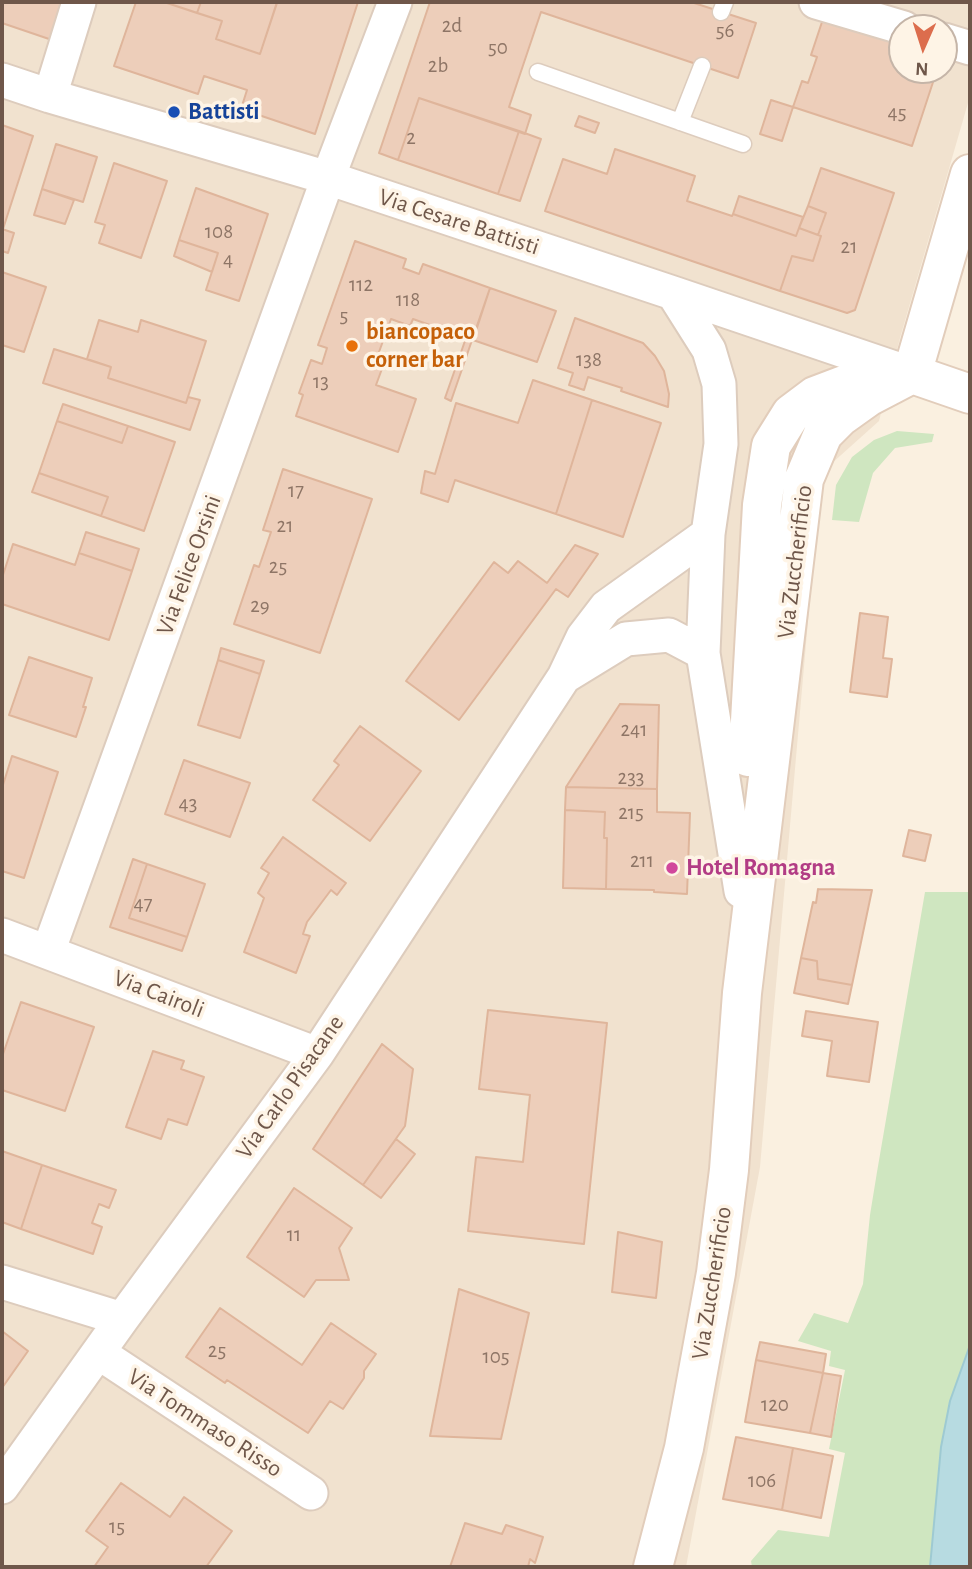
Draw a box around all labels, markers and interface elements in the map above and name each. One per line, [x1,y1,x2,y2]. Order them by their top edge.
house number: 2d [442,13,462,39]
north arrow [888,14,958,84]
house number: 56 [716,18,734,44]
house number: 50 [488,35,508,61]
house number: 2b [428,53,448,79]
text: N [915,59,929,78]
place label: Battisti [188,98,260,126]
house number: 45 [888,100,906,126]
marker: Battisti [166,104,182,120]
house number: 2 [406,125,416,151]
street label: Via Cesare Battisti [375,182,543,262]
house number: 108 [205,219,233,245]
house number: 21 [841,234,857,260]
house number: 4 [223,247,233,273]
house number: 112 [349,272,373,298]
house number: 118 [396,287,420,313]
house number: 5 [340,303,348,329]
place label: biancopaco corner bar [366,318,475,374]
marker: biancopaco corner bar [344,338,360,354]
house number: 138 [576,347,602,373]
house number: 13 [313,369,329,395]
house number: 17 [288,478,304,504]
street label: Via Zuccherificio [771,484,819,640]
street label: Via Felice Orsini [150,491,228,639]
house number: 21 [277,513,293,539]
house number: 25 [269,554,287,580]
house number: 29 [250,593,270,619]
house number: 241 [621,717,647,743]
house number: 233 [618,765,644,791]
house number: 43 [179,791,197,817]
house number: 215 [618,800,644,826]
house number: 211 [630,848,654,874]
place label: Hotel Romagna [686,854,835,882]
marker: Hotel Romagna [664,860,680,876]
house number: 47 [134,891,152,917]
street label: Via Cairoli [109,964,209,1024]
street label: Via Carlo Pisacane [230,1010,350,1164]
street label: Via Zuccherificio [686,1204,738,1362]
house number: 11 [287,1222,301,1248]
house number: 25 [208,1338,226,1364]
house number: 105 [482,1344,510,1370]
street label: Via Tommaso Risso [122,1362,288,1484]
house number: 120 [761,1392,789,1418]
house number: 106 [748,1468,776,1494]
house number: 15 [109,1514,125,1540]

